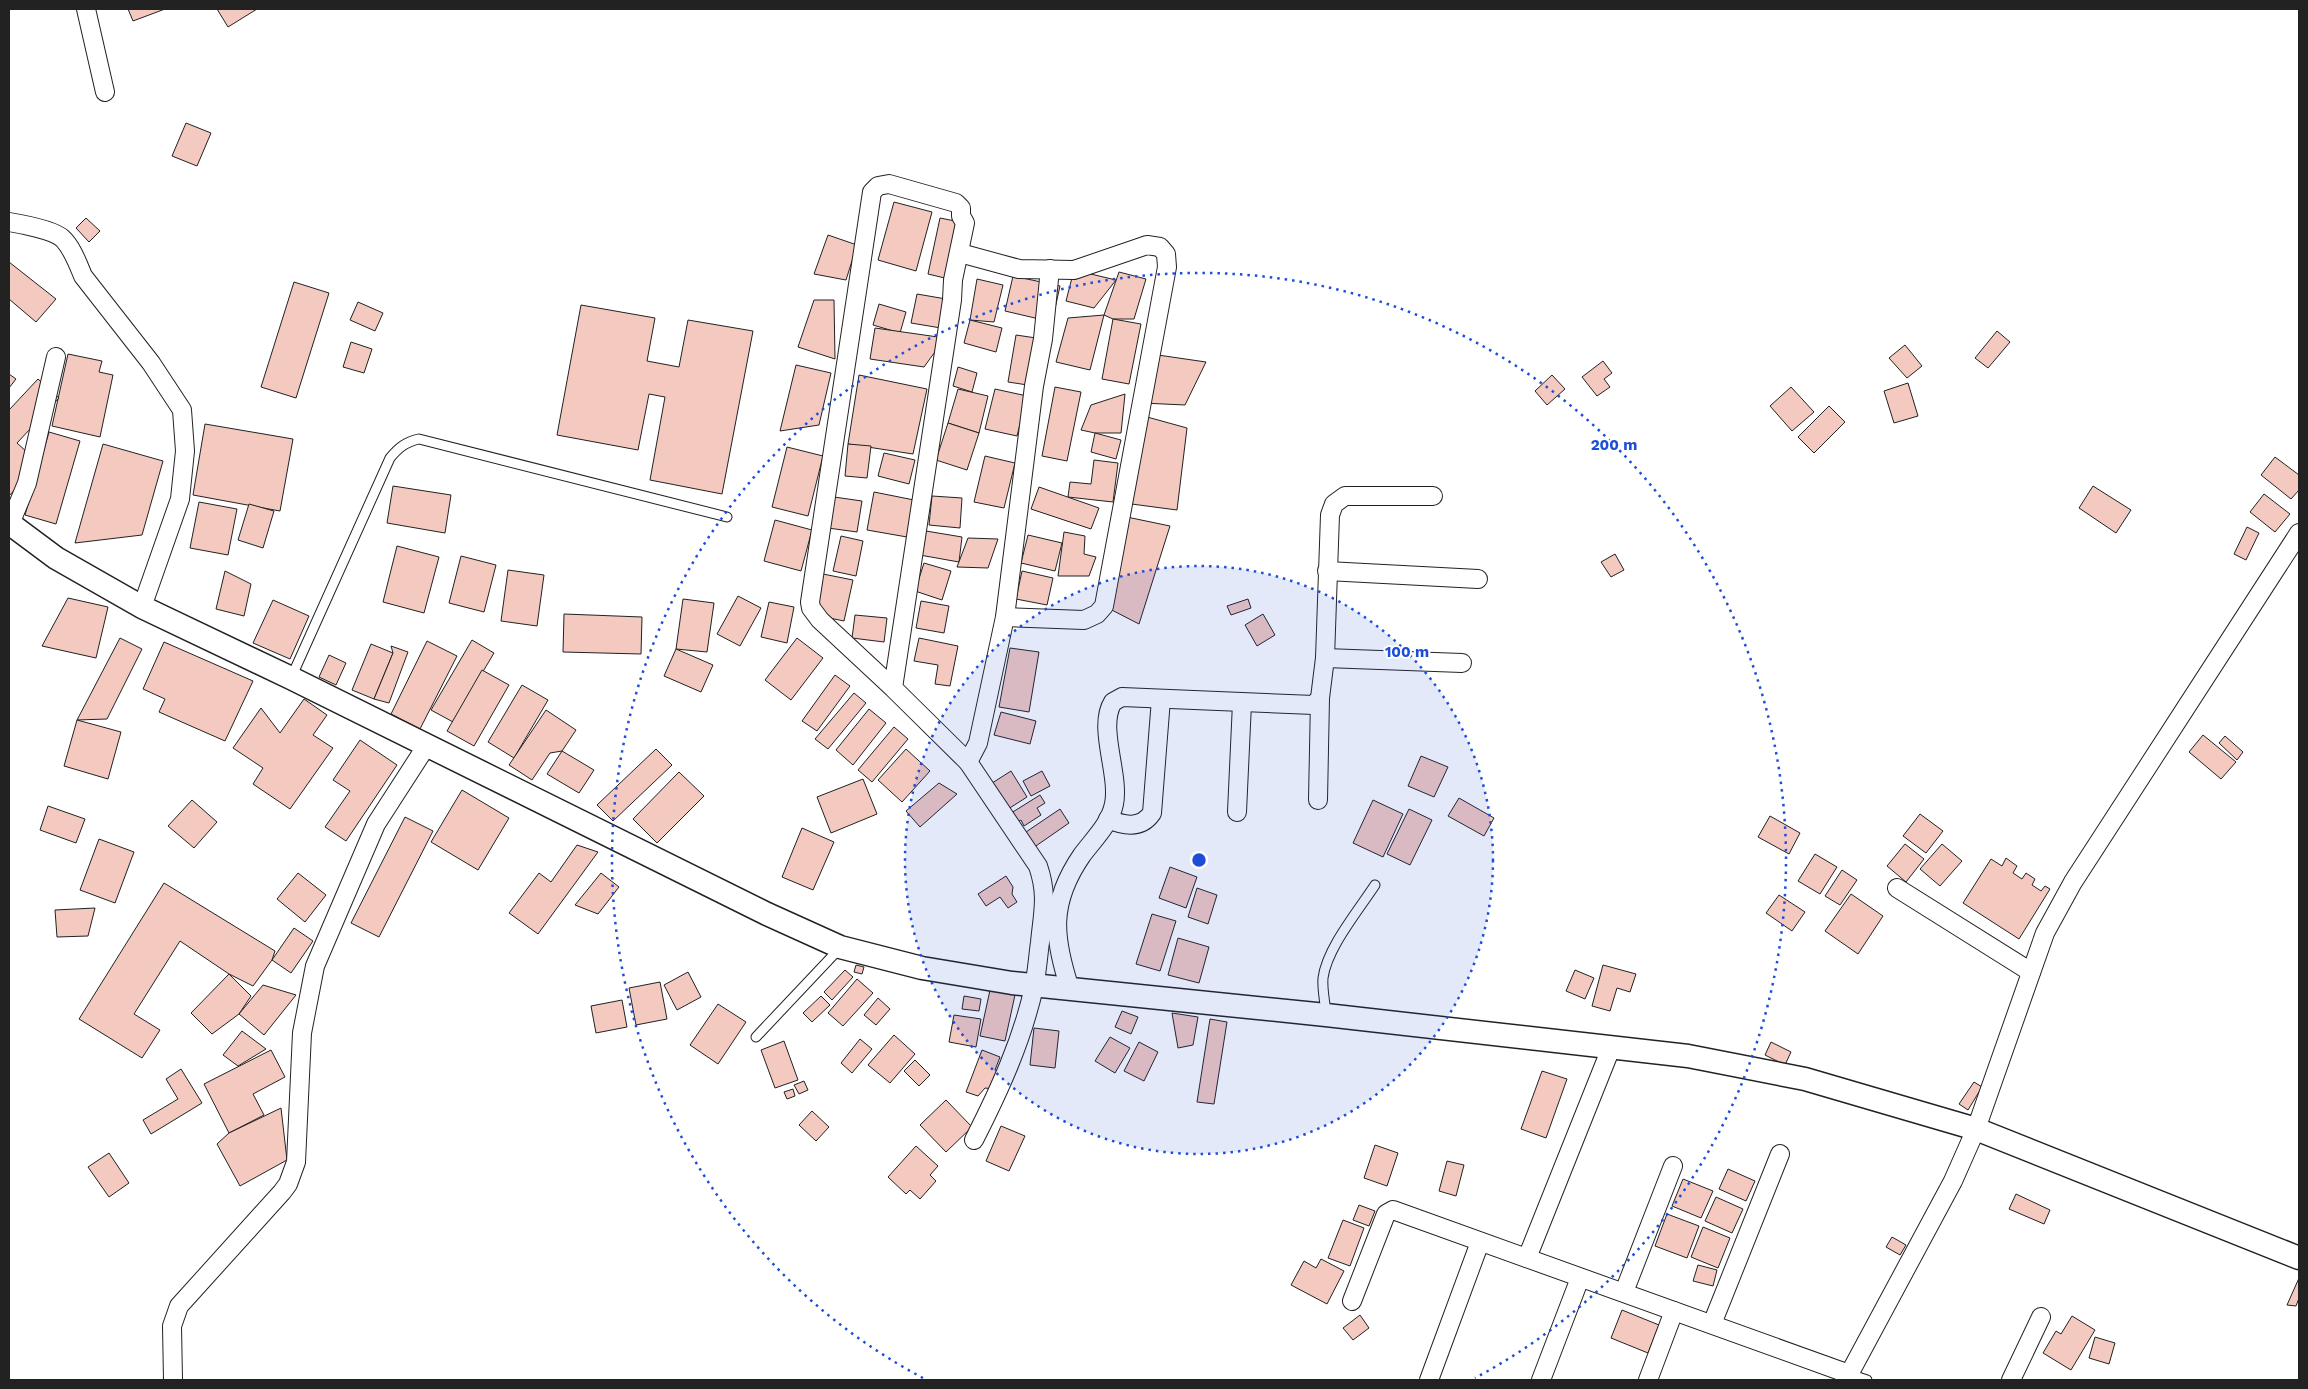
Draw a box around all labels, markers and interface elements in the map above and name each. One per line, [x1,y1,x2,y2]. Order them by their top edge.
text: 200 m [1591,436,1637,454]
text: 100 m [1385,643,1429,661]
centre of rings [1190,851,1208,869]

